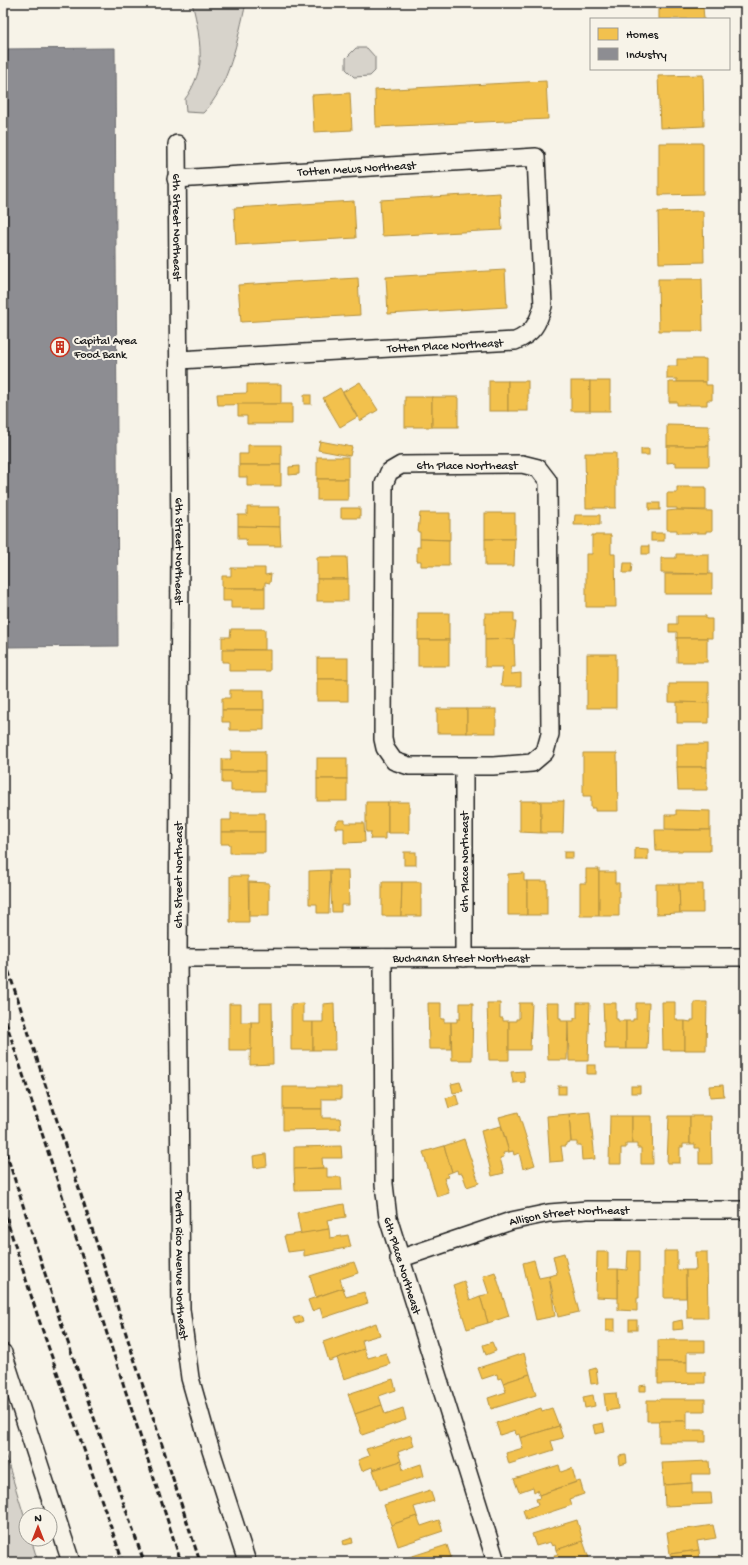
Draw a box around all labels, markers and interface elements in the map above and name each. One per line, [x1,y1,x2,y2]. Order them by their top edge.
legend [590,18,730,70]
text: Homes [626,29,659,43]
text: Industry [626,49,667,63]
street label: Totten Mews Northeast [296,159,417,181]
street label: 6th Street Northeast [168,173,183,282]
place label: Capital Area Food Bank [73,335,137,363]
building icon: Capital Area Food Bank [49,336,71,358]
street label: Totten Place Northeast [386,337,505,357]
street label: 6th Place Northeast [416,460,519,474]
street label: 6th Street Northeast [171,497,185,606]
street label: 6th Place Northeast [459,810,473,913]
street label: 6th Street Northeast [173,820,187,928]
street label: Buchanan Street Northeast [392,952,530,967]
street label: Puerto Rico Avenue Northeast [171,1189,190,1342]
street label: Allison Street Northeast [508,1205,630,1230]
street label: 6th Place Northeast [379,1216,423,1318]
north arrow [18,1507,58,1547]
text: N [34,1513,42,1525]

